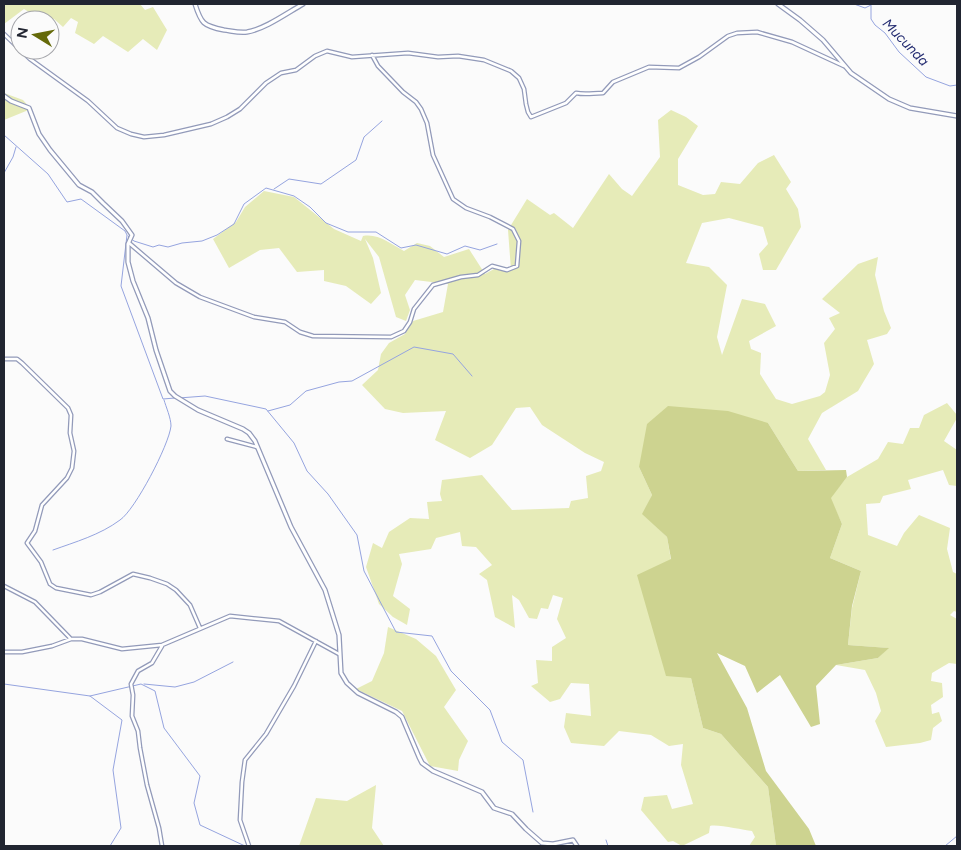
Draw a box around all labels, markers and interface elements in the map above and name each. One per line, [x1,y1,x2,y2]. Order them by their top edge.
north arrow [10,10,60,60]
water label: Mucunda [879,15,932,70]
text: N [13,26,32,40]

